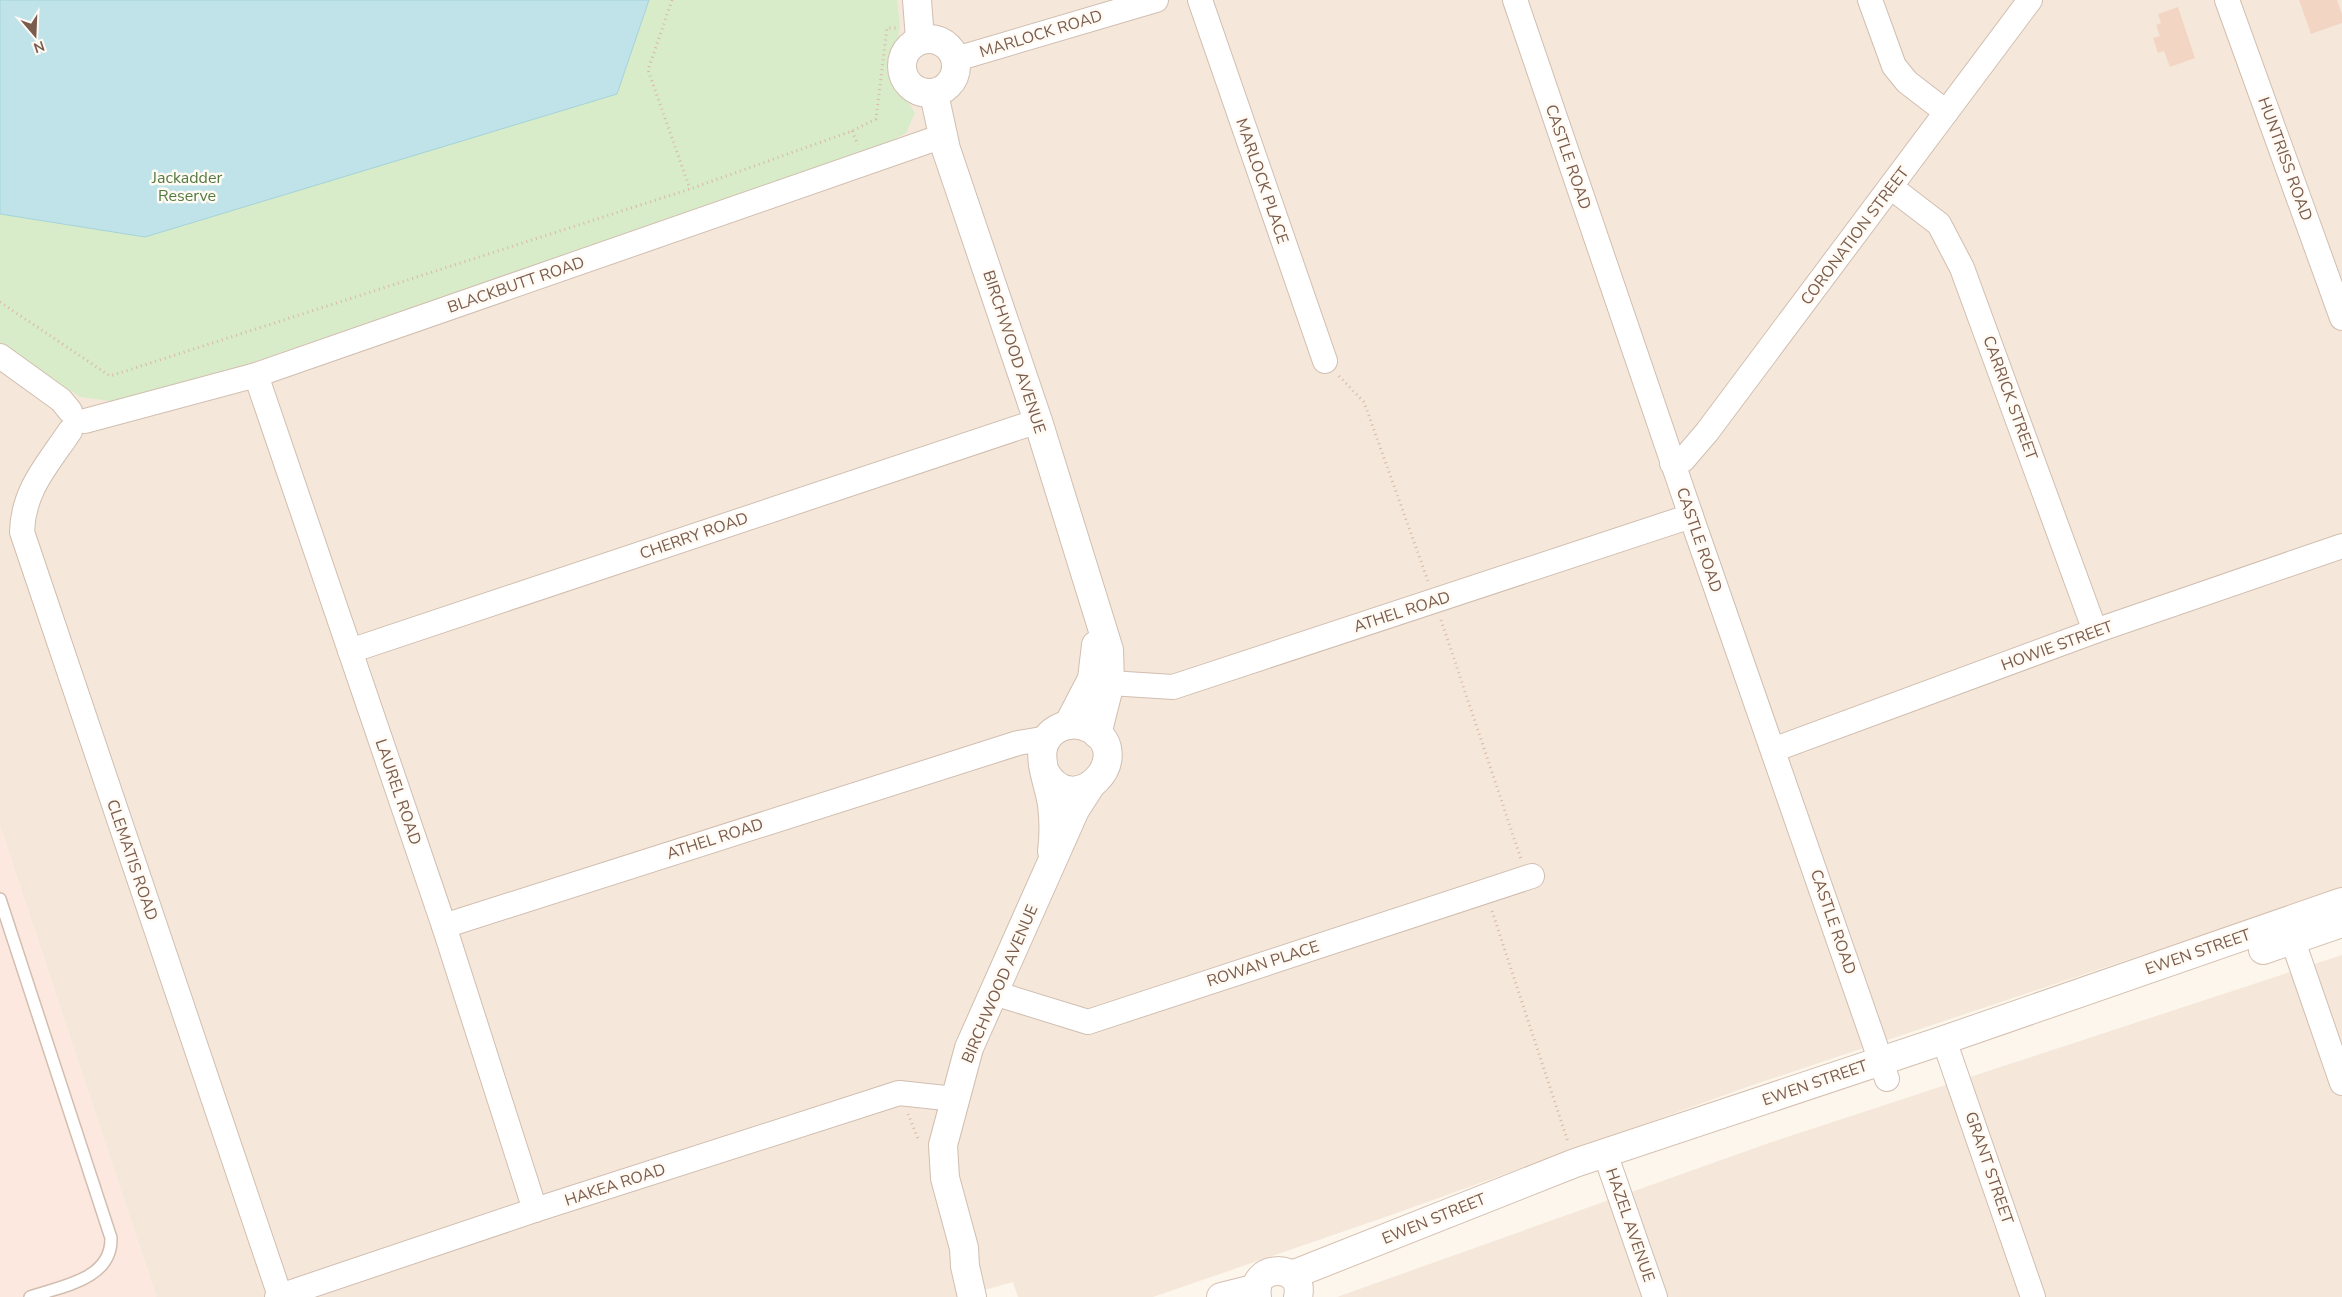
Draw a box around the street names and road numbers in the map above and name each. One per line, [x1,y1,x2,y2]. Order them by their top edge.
street label: MARLOCK ROAD [977,5,1105,63]
street label: HUNTRISS ROAD [2252,94,2318,224]
street label: CASTLE ROAD [1540,102,1596,212]
street label: MARLOCK PLACE [1230,115,1294,247]
street label: CORONATION STREET [1796,162,1915,310]
street label: BLACKBUTT ROAD [444,251,588,319]
street label: BIRCHWOOD AVENUE [977,268,1051,436]
street label: CARRICK STREET [1977,333,2043,463]
street label: CASTLE ROAD [1671,485,1727,595]
street label: CHERRY ROAD [637,507,751,565]
street label: ATHEL ROAD [1351,586,1453,638]
street label: HOWIE STREET [1998,615,2116,676]
street label: LAUREL ROAD [370,736,426,848]
street label: CLEMATIS ROAD [101,796,163,924]
street label: ATHEL ROAD [664,813,766,865]
street label: CASTLE ROAD [1805,867,1861,977]
street label: BIRCHWOOD AVENUE [957,901,1043,1067]
street label: EWEN STREET [2142,924,2254,980]
street label: ROWAN PLACE [1204,935,1322,993]
street label: EWEN STREET [1759,1055,1871,1111]
street label: GRANT STREET [1959,1109,2019,1227]
street label: HAKEA ROAD [562,1158,668,1212]
street label: HAZEL AVENUE [1600,1165,1660,1285]
street label: EWEN STREET [1379,1188,1490,1250]

